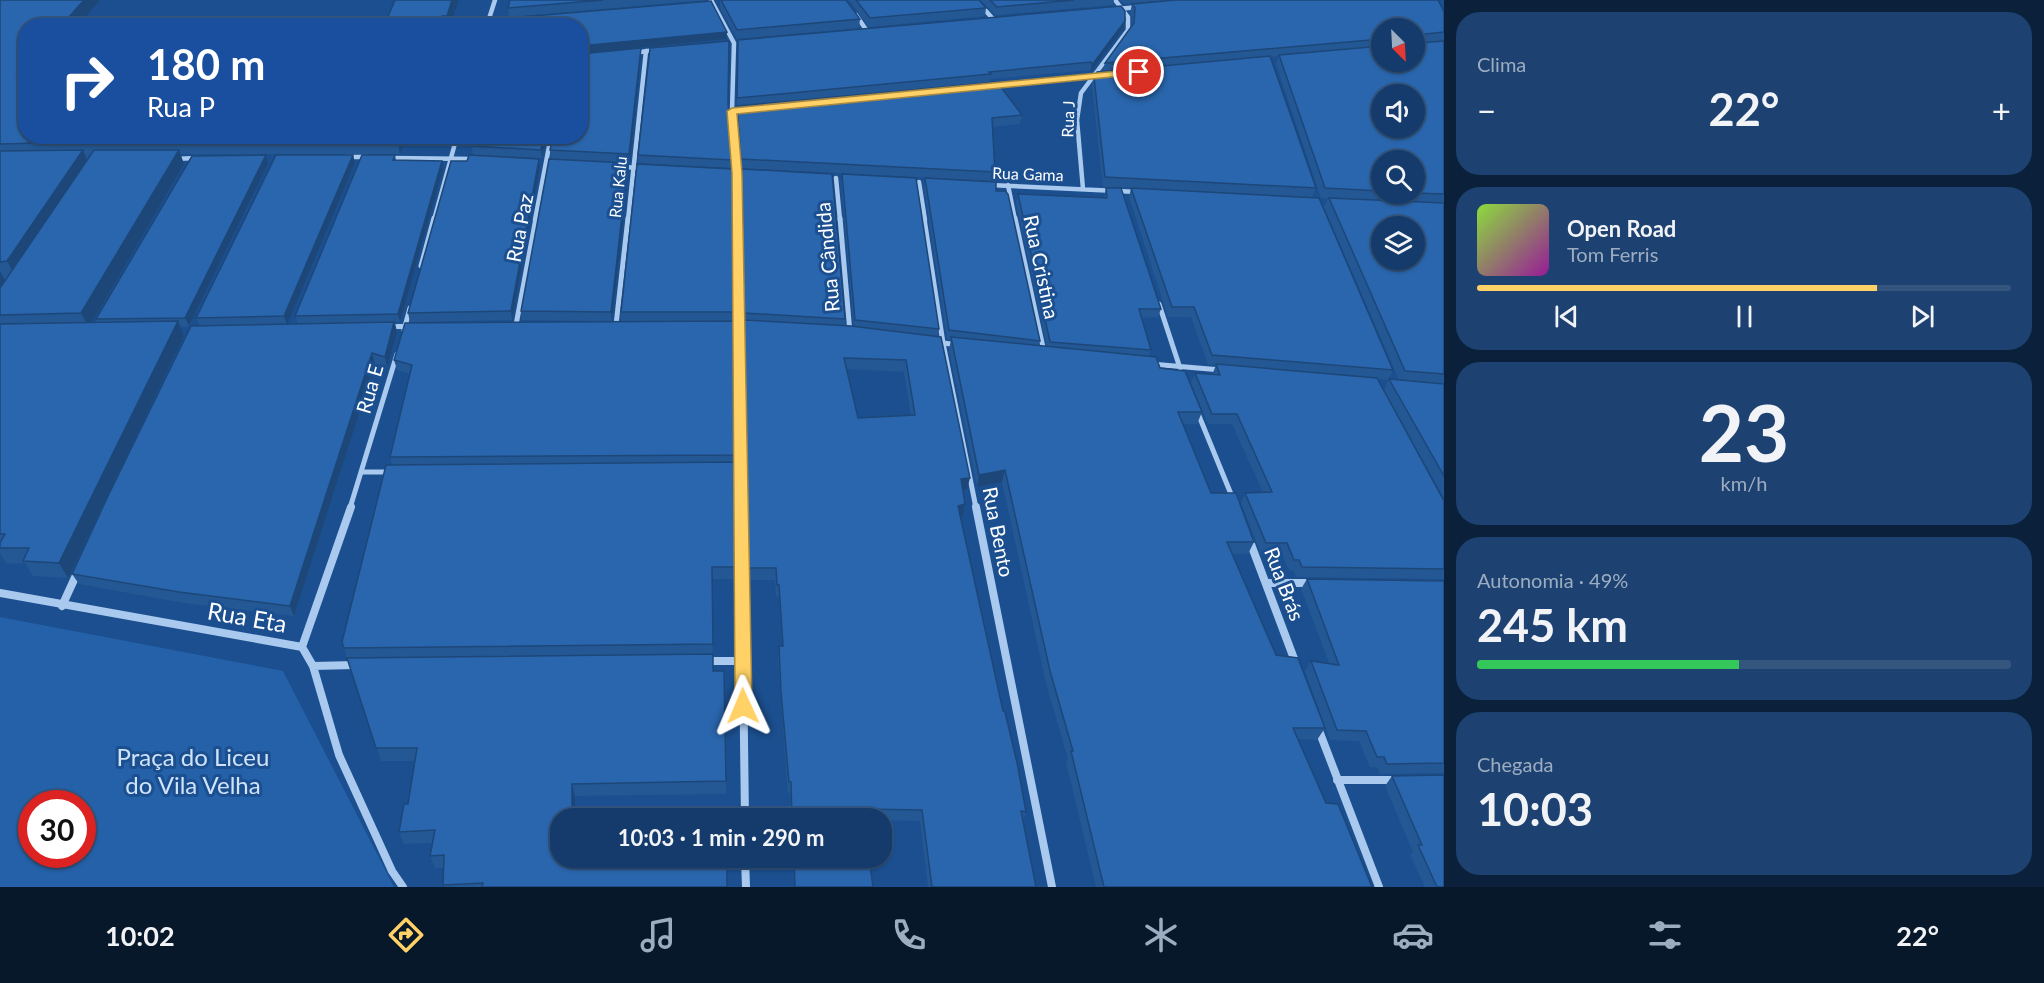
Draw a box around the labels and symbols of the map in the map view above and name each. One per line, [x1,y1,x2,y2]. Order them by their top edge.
north arrow [1371,18,1425,72]
pin [1113,46,1164,97]
street label: Rua J [1057,100,1078,138]
street label: Rua Kalu [605,155,630,219]
street label: Rua Gama [992,163,1064,184]
street label: Rua Paz [501,192,537,264]
street label: Rua Cândida [810,201,844,313]
street label: Rua Cristina [1019,213,1065,321]
street label: Rua E [351,361,387,416]
street label: Rua Bento [979,485,1019,579]
street label: Rua Brás [1260,544,1310,624]
street label: Rua Eta [205,595,289,638]
position arrow [711,674,775,738]
park label: Praça do Liceu do Vila Velha [117,742,269,799]
speed limit sign: 30 [18,790,96,868]

